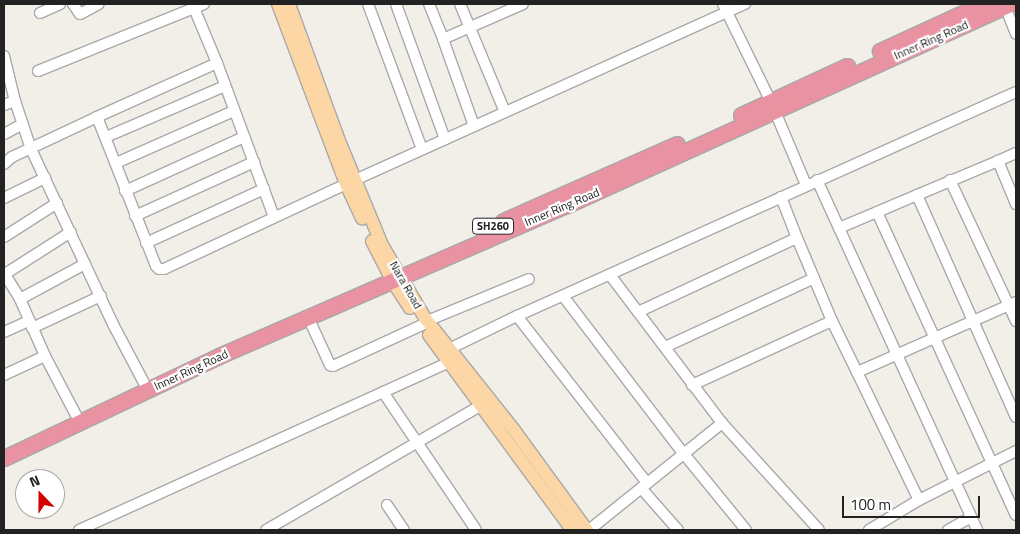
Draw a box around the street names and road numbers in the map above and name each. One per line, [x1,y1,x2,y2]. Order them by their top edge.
street label: Inner Ring Road [892,17,970,63]
street label: Inner Ring Road [522,185,602,229]
road number: SH260 [472,218,514,235]
street label: Nara Road [387,258,425,312]
street label: Inner Ring Road [152,347,230,393]

